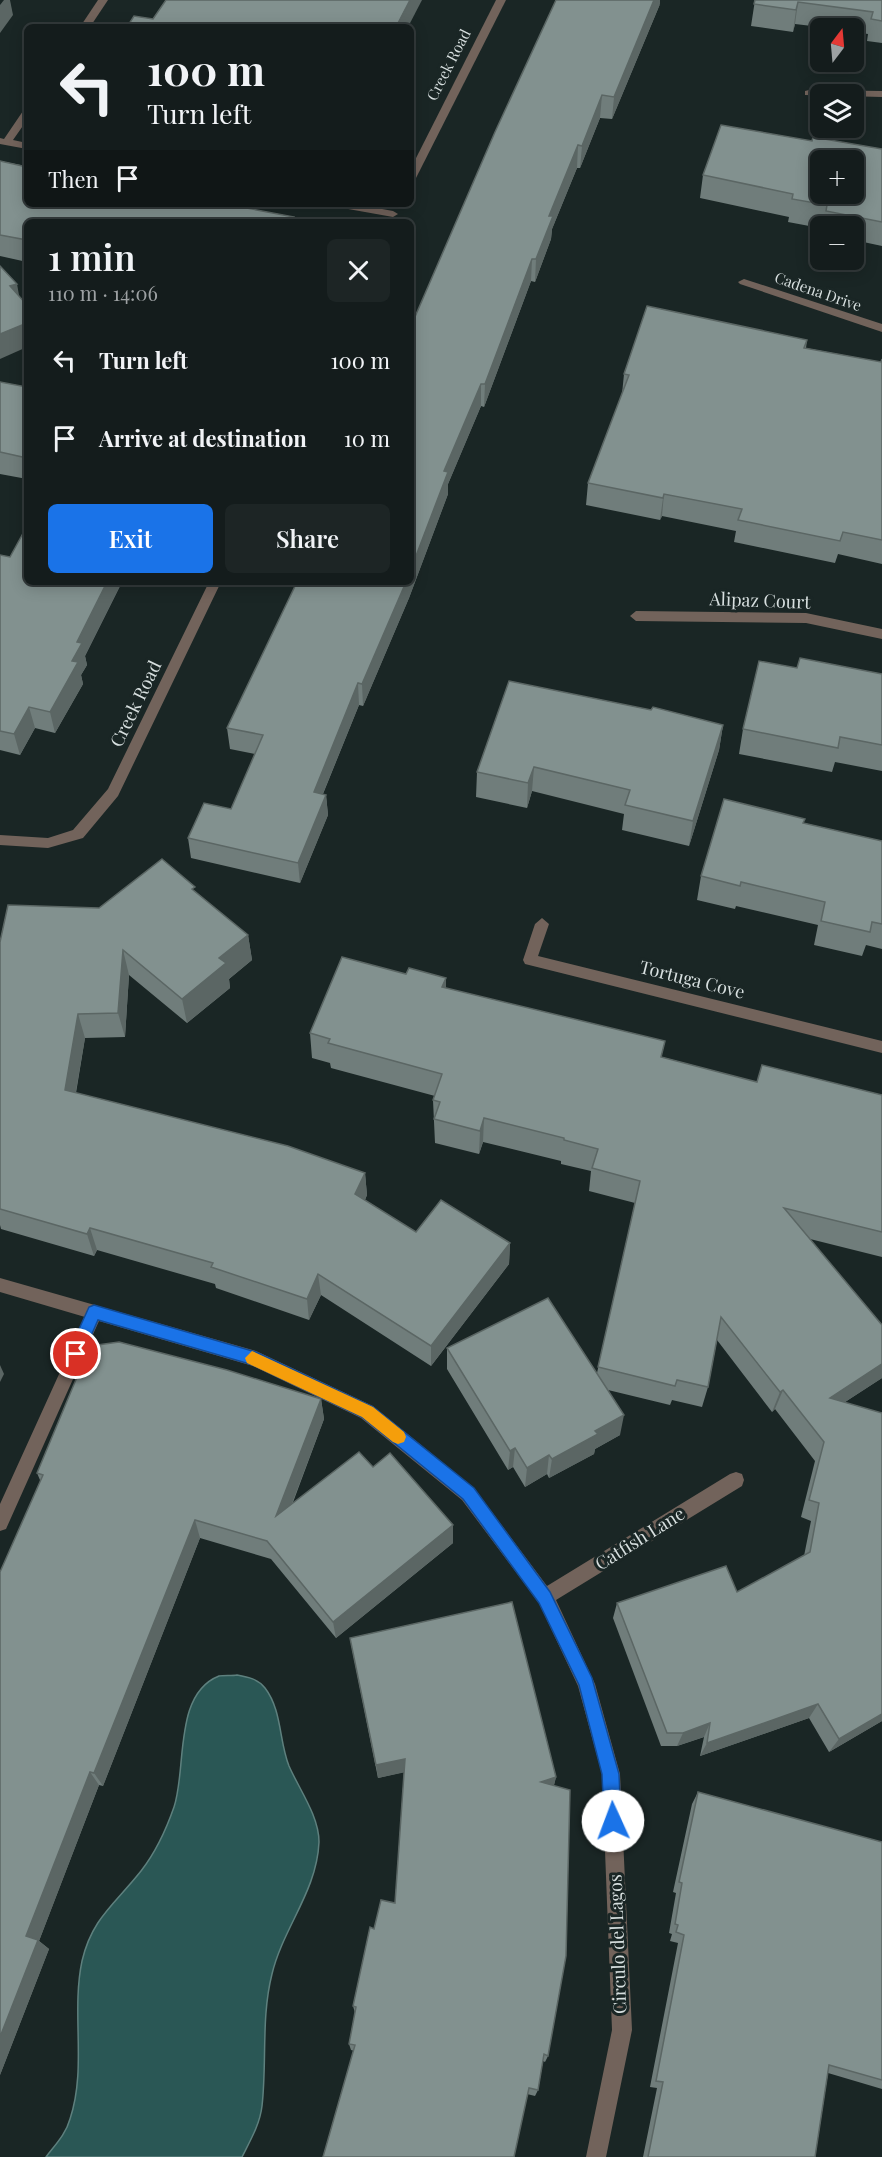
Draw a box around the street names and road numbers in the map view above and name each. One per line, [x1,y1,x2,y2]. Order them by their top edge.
street label: Creek Road [422,25,475,104]
street label: Cadena Drive [772,267,864,315]
street label: Alipaz Court [708,586,812,614]
street label: Creek Road [104,656,167,751]
street label: Tortuga Cove [637,954,747,1004]
street label: Catfish Lane [590,1501,689,1575]
street label: Circulo del Lagos [603,1874,631,2014]

